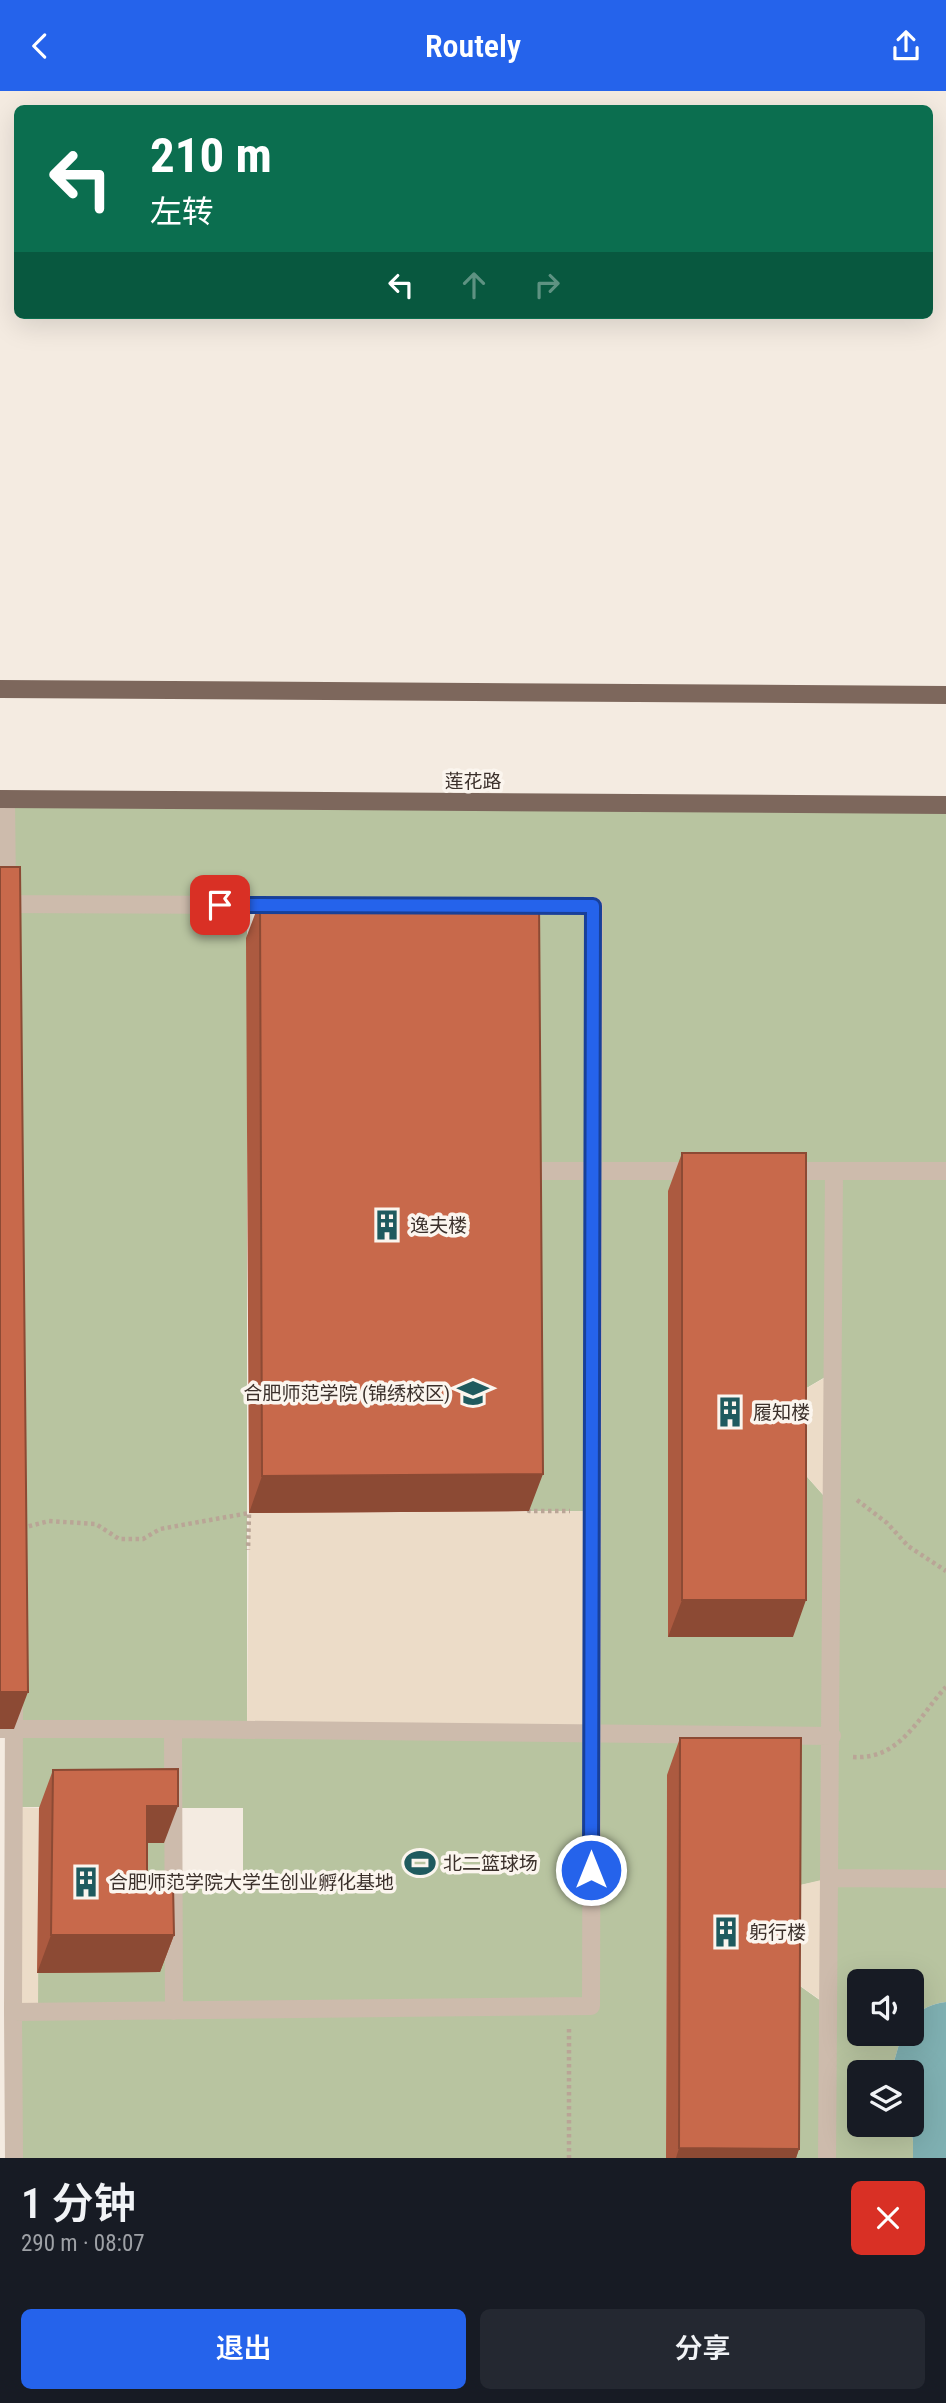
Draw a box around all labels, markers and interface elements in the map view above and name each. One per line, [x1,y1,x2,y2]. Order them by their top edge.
icon: back [21,27,59,65]
text: Routely [425,27,521,65]
icon: share [887,27,925,65]
text: 210 m [150,127,272,184]
icon: left [35,133,126,224]
text: 左转 [150,193,214,231]
icon: left [382,266,420,304]
icon: ahead [455,266,493,304]
icon: right [528,266,566,304]
street label: 莲花路 [444,770,502,793]
pin [190,875,250,935]
icon: arrive [201,886,239,924]
building icon: 逸夫楼 [370,1208,404,1242]
place label: 逸夫楼 [410,1214,467,1237]
school or university icon: 合肥师范学院 (锦绣校区) [456,1376,490,1410]
place label: 合肥师范学院 (锦绣校区) [244,1382,450,1405]
building icon: 履知楼 [713,1395,747,1429]
place label: 履知楼 [753,1401,810,1424]
position arrow [554,1833,628,1907]
sports icon: 北二篮球场 [403,1846,437,1880]
place label: 北二篮球场 [443,1852,538,1875]
building icon: 合肥师范学院大学生创业孵化基地 [69,1865,103,1899]
place label: 合肥师范学院大学生创业孵化基地 [109,1871,394,1894]
building icon: 躬行楼 [709,1915,743,1949]
place label: 躬行楼 [749,1921,806,1944]
map controls [847,1969,924,2137]
button: sound [847,1969,924,2046]
button: layers [847,2060,924,2137]
text: 1 分钟 [21,2179,136,2228]
button: close [851,2181,925,2255]
text: 290 m · 08:07 [21,2230,145,2257]
button: 退出 [21,2309,466,2389]
button: 分享 [480,2309,925,2389]

